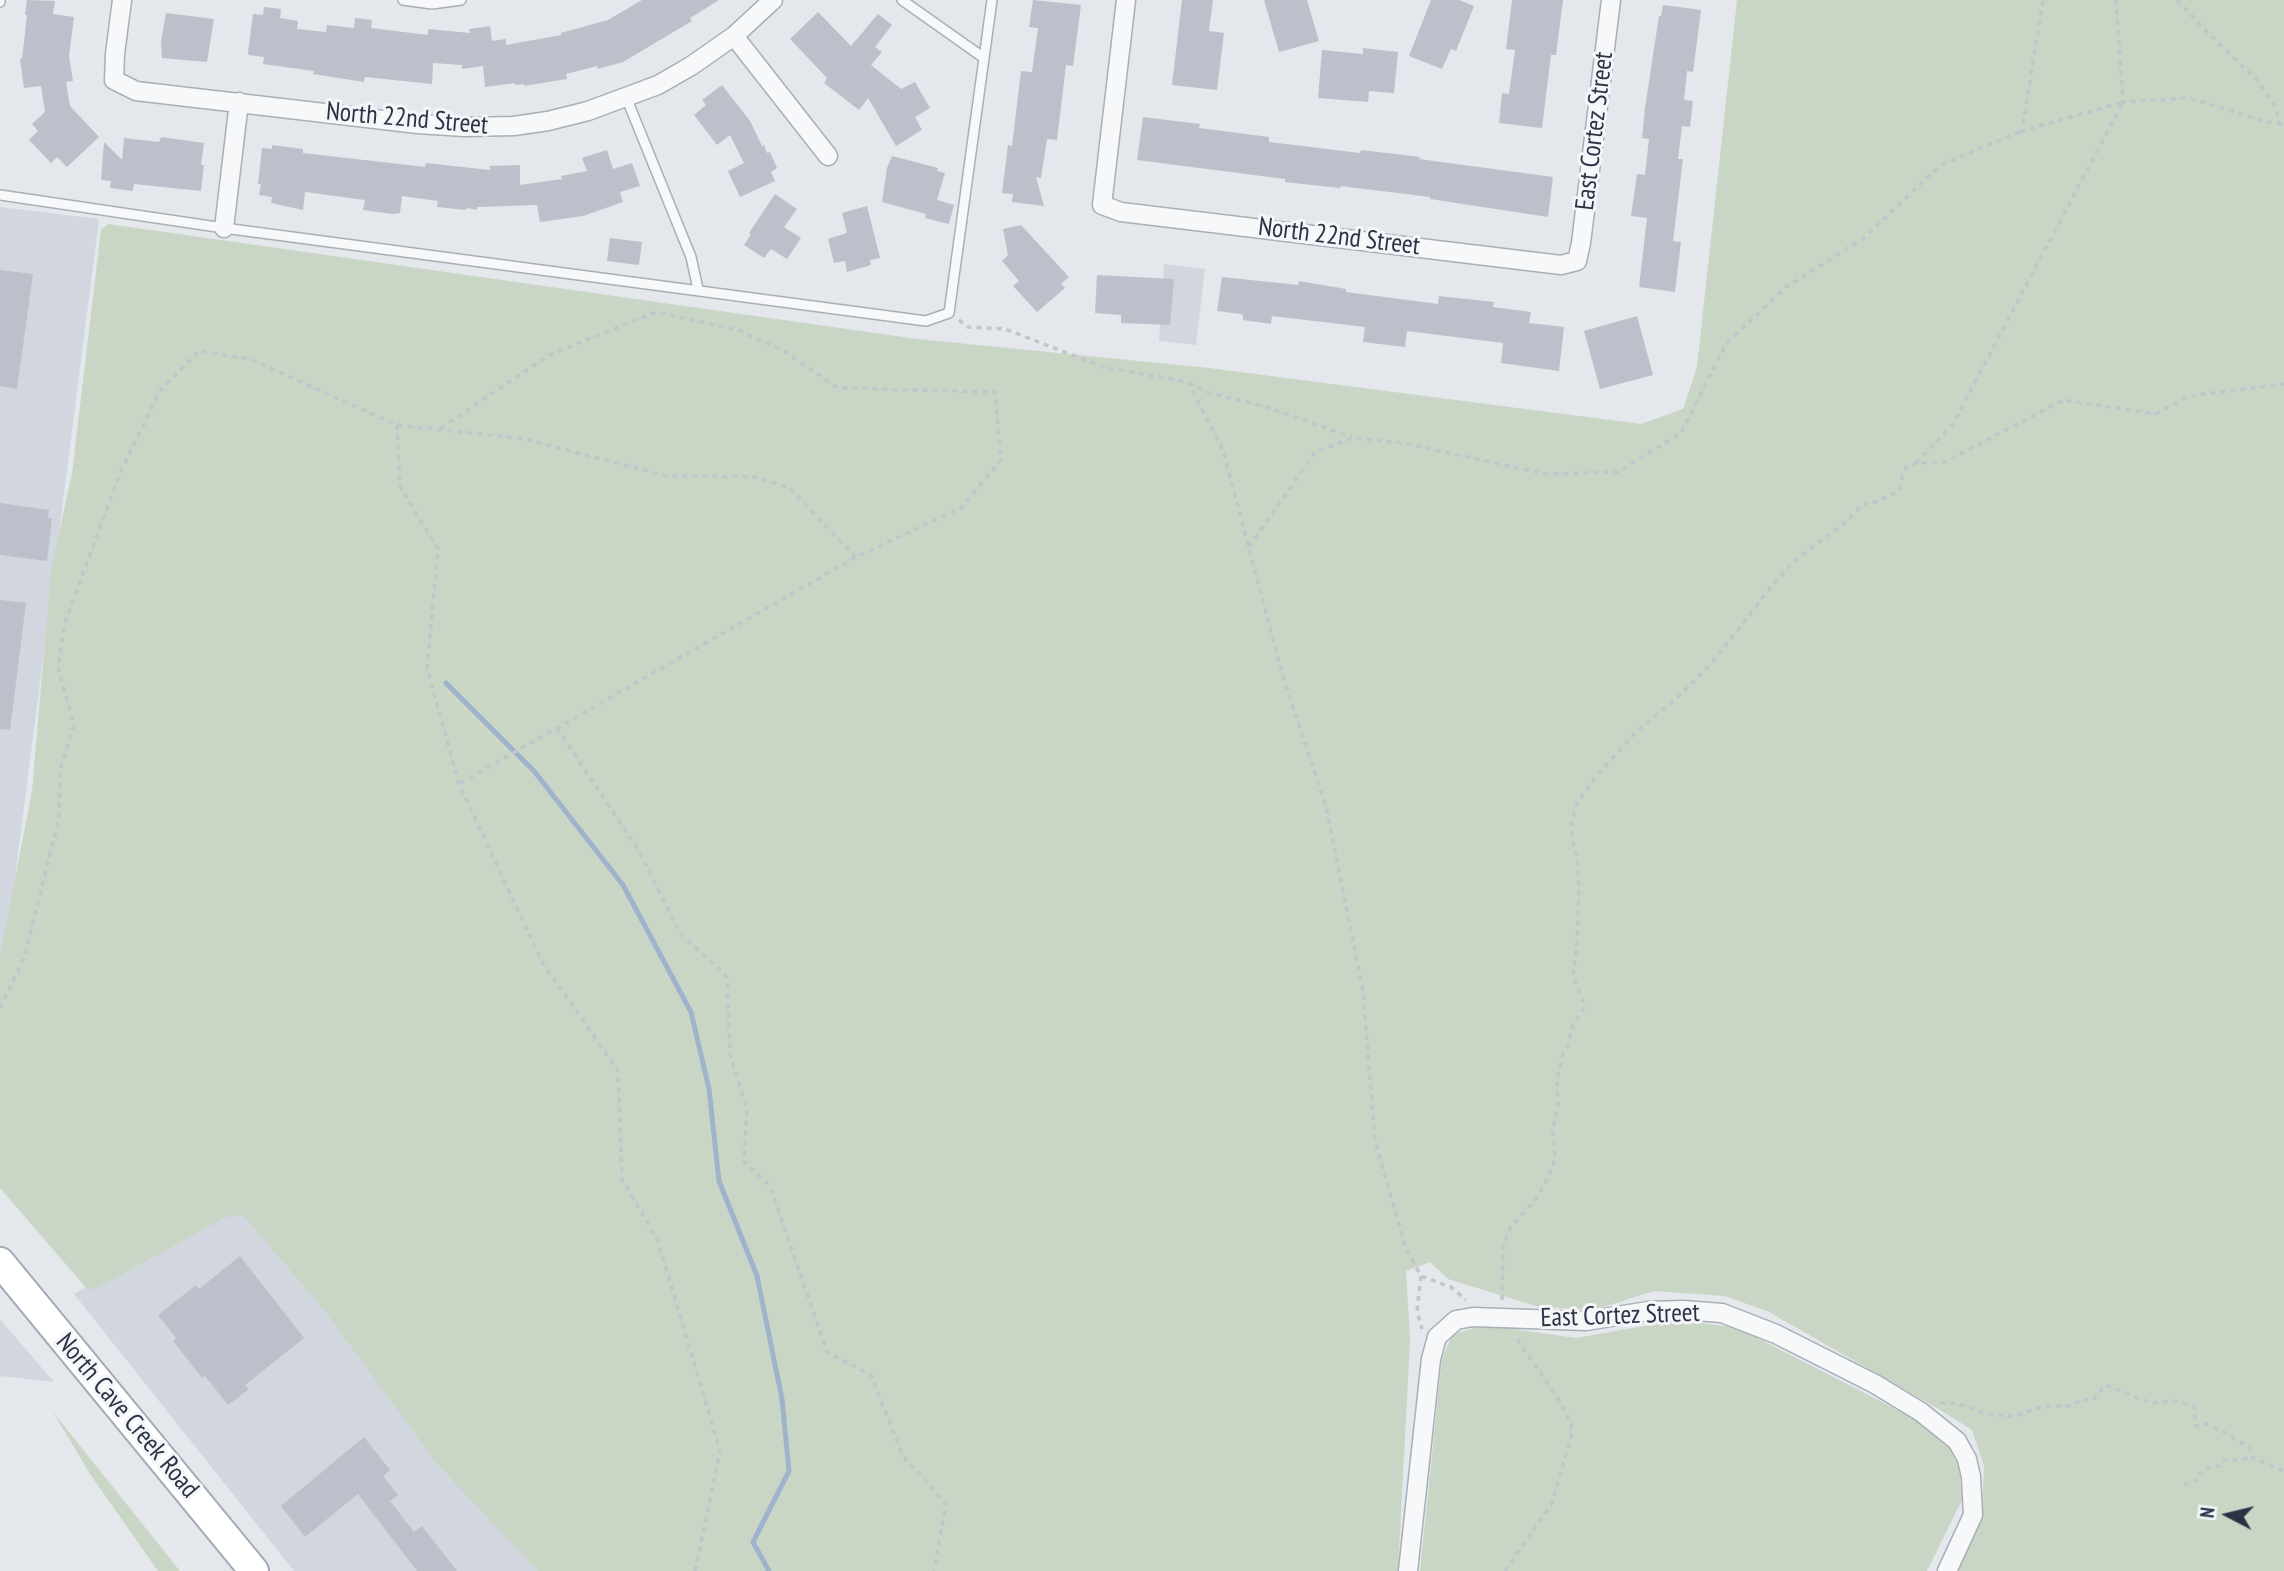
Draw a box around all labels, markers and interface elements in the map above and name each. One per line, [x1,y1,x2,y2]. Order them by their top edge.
street label: East Cortez Street [1570,50,1620,212]
street label: North 22nd Street [325,96,489,142]
street label: North 22nd Street [1256,212,1422,262]
street label: East Cortez Street [1540,1298,1700,1334]
street label: North Cave Creek Road [49,1327,205,1505]
north arrow [2193,1480,2263,1550]
text: N [2195,1506,2220,1519]

